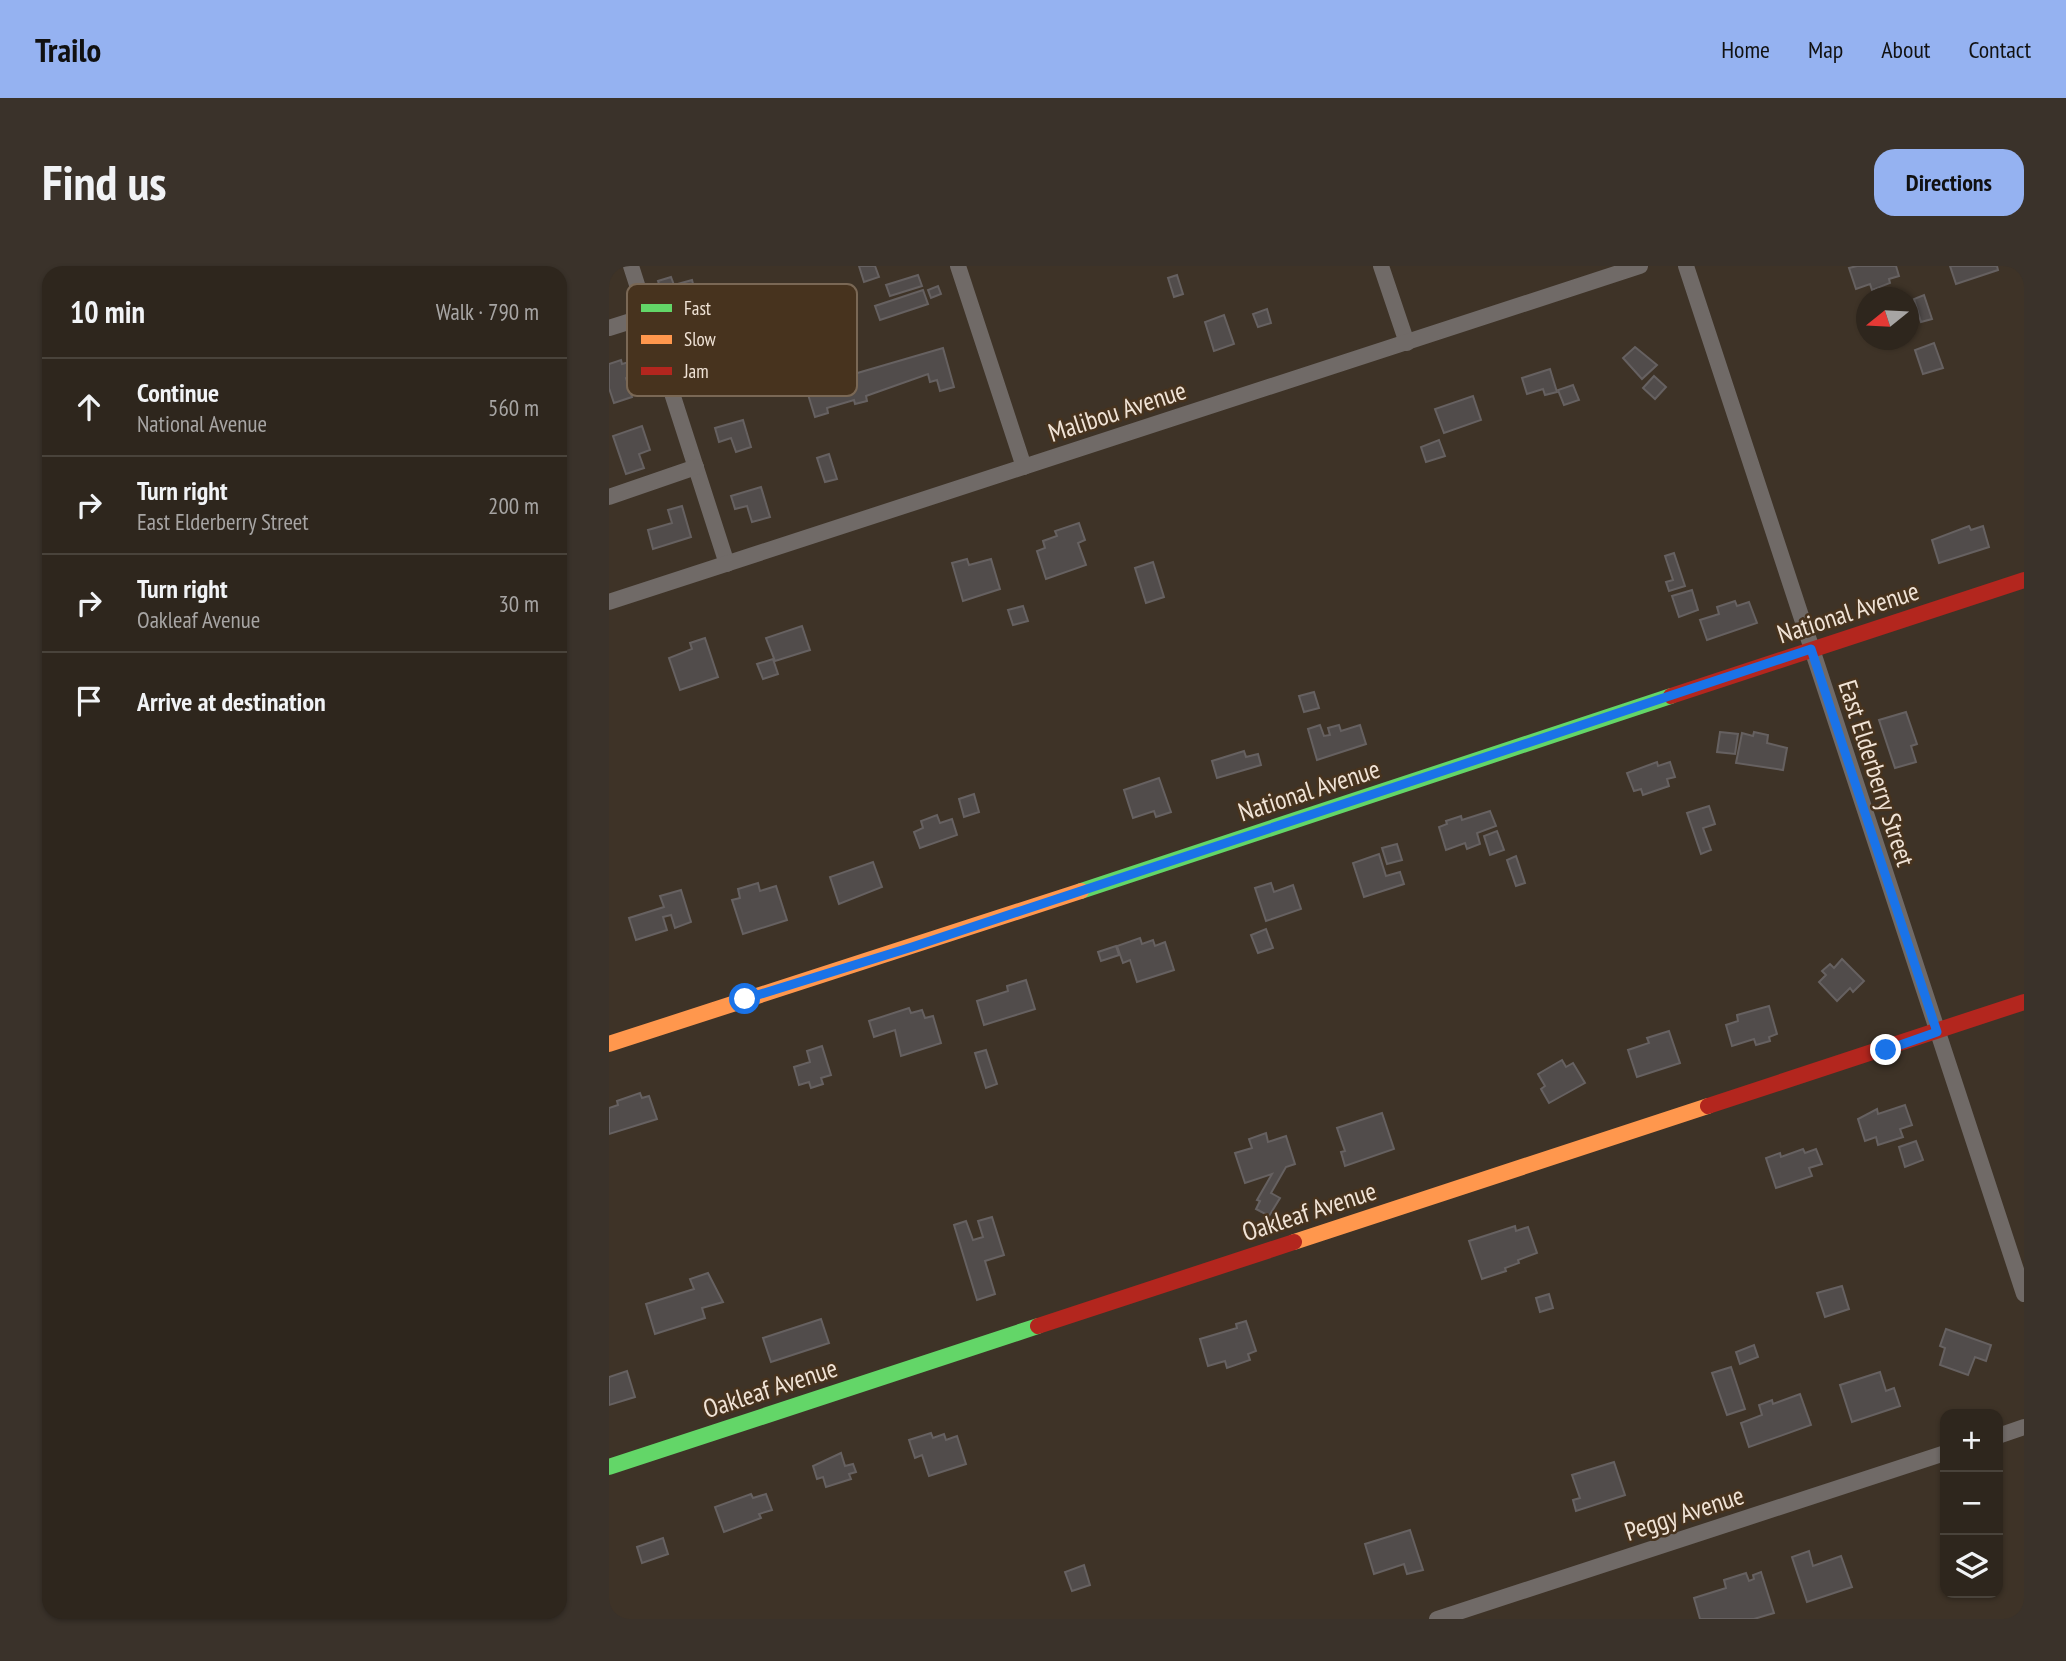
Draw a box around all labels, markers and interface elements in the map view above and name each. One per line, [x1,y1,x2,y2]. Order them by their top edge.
text: Trailo [35,28,101,71]
text: Home [1721,34,1770,65]
text: Map [1808,34,1843,65]
text: About [1881,34,1930,65]
text: Contact [1968,34,2031,65]
button: Directions [1874,149,2024,216]
text: Find us [42,150,166,214]
legend [627,284,857,396]
north arrow [1856,287,1919,350]
text: 10 min [70,292,145,331]
text: Fast [684,296,712,320]
text: Walk · 790 m [436,297,539,326]
text: Slow [684,327,717,351]
text: Jam [683,359,709,383]
street label: Malibou Avenue [1044,373,1190,449]
text: Continue [137,376,219,409]
icon: ahead [70,388,108,426]
text: 560 m [488,393,539,422]
text: National Avenue [137,409,267,438]
text: Turn right [137,474,228,507]
icon: right [70,486,108,524]
text: 200 m [488,491,539,520]
text: East Elderberry Street [137,507,309,536]
text: Turn right [137,572,228,605]
street label: National Avenue [1773,574,1923,650]
icon: right [70,584,108,622]
text: 30 m [498,589,539,618]
text: Oakleaf Avenue [137,605,260,634]
street label: East Elderberry Street [1831,676,1923,870]
icon: arrive [70,682,108,720]
text: Arrive at destination [137,685,326,718]
street label: National Avenue [1234,752,1384,828]
route start [729,983,760,1014]
route end [1870,1034,1901,1065]
street label: Oakleaf Avenue [1238,1174,1380,1248]
street label: Oakleaf Avenue [699,1351,841,1425]
map controls [1940,1409,2003,1598]
button: + [1940,1409,2003,1472]
button: − [1940,1472,2003,1535]
street label: Peggy Avenue [1620,1478,1748,1548]
button: layers [1940,1535,2003,1598]

